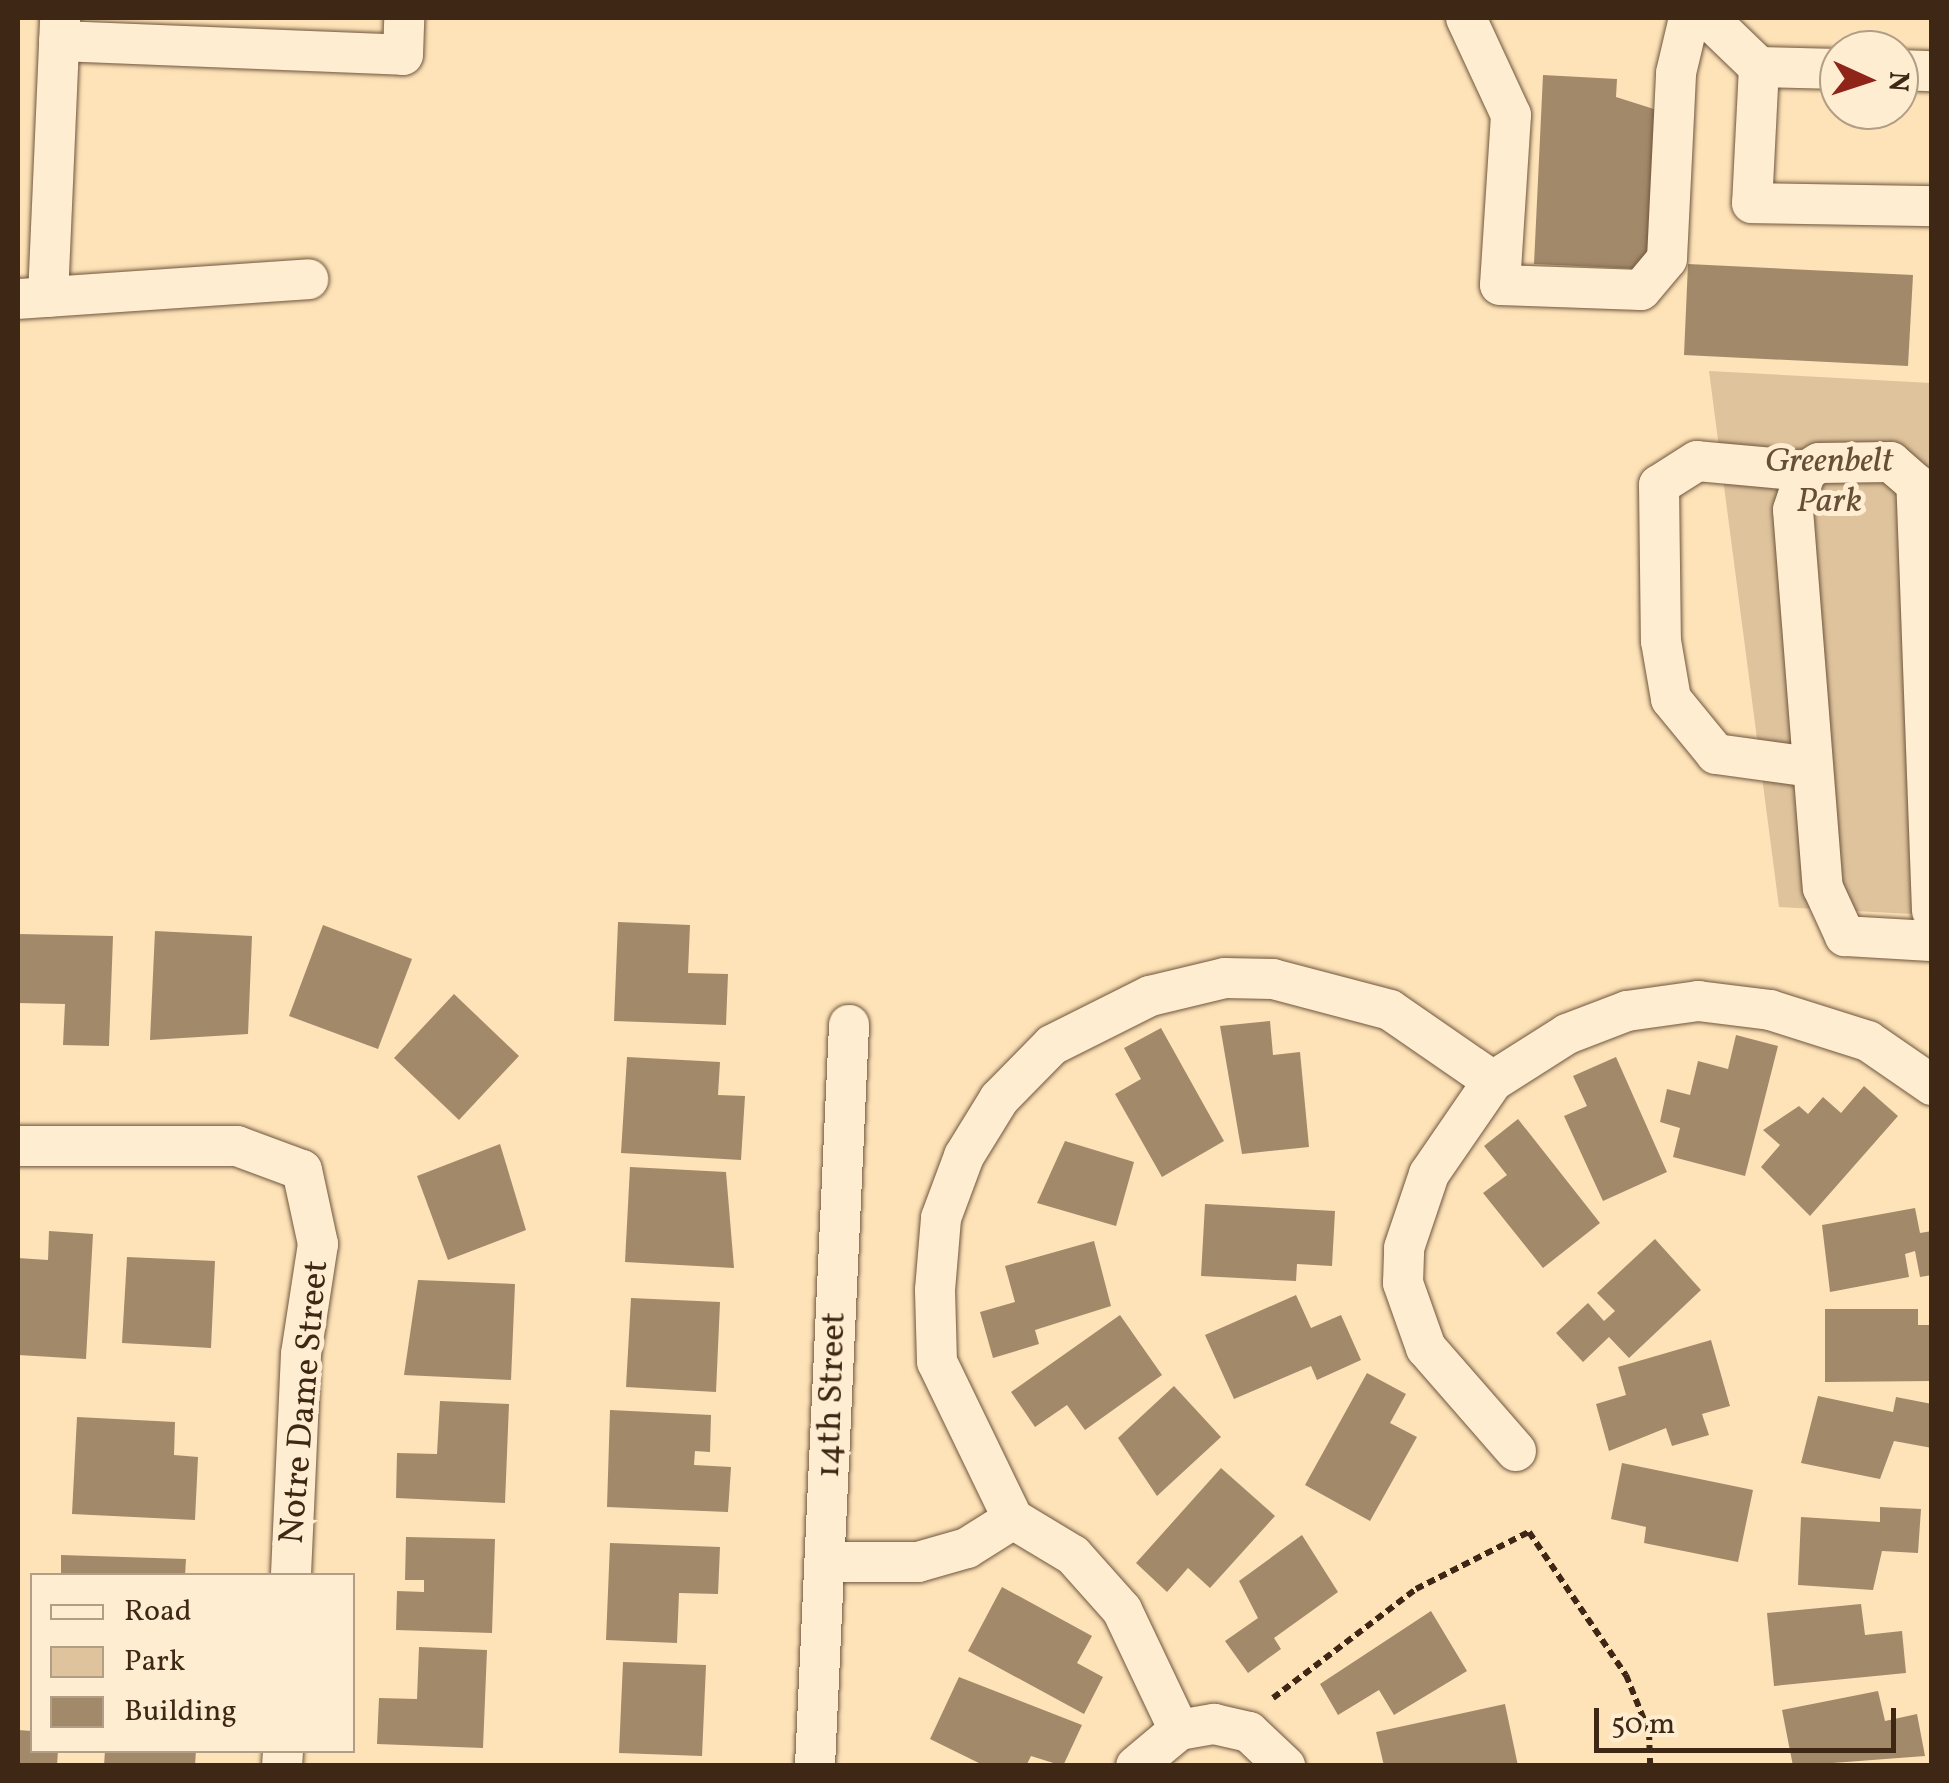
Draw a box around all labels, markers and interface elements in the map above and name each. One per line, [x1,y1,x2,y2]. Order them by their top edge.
north arrow [1819,30,1919,130]
text: N [1877,70,1917,93]
park label: Greenbelt Park [1765,441,1893,523]
street label: Notre Dame Street [272,1259,338,1545]
street label: 14th Street [808,1311,856,1479]
legend [30,1573,355,1753]
text: Road [124,1591,192,1633]
text: Park [124,1641,185,1683]
scale bar [1599,1688,1902,1750]
text: Building [124,1691,237,1733]
text: 50 m [1611,1704,1675,1746]

